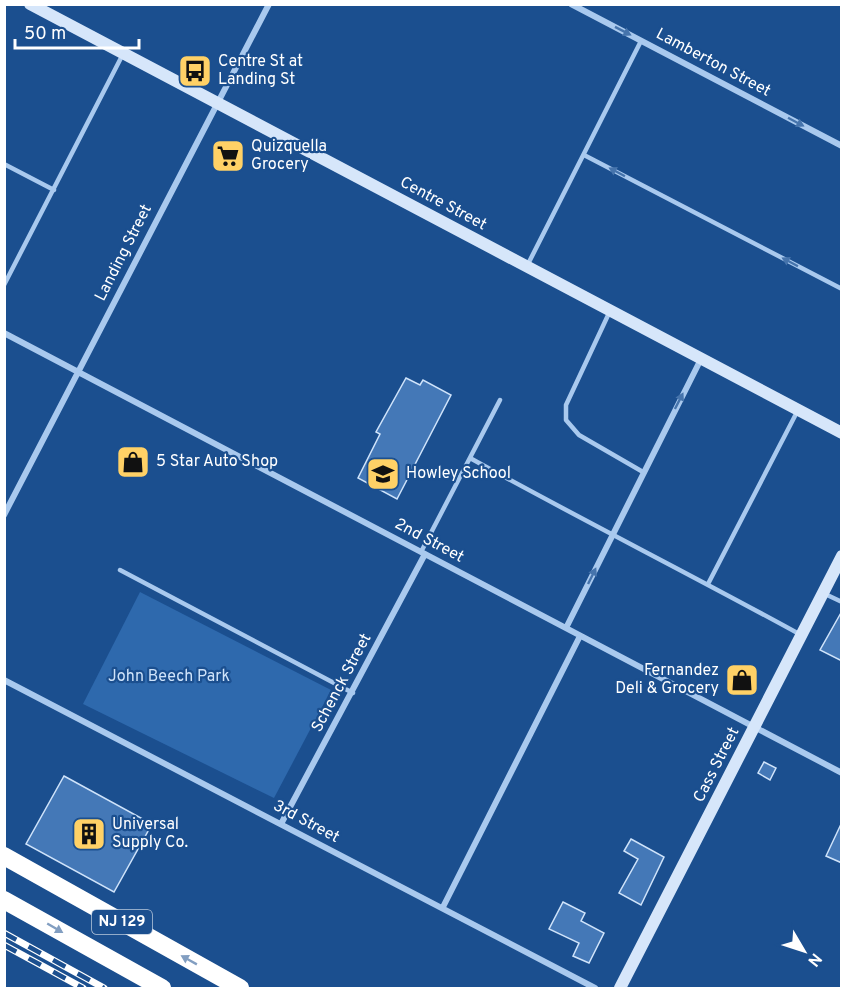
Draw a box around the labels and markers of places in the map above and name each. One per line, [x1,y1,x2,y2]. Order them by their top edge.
place label: Centre St at Landing St [218,52,303,90]
bus stop icon: Centre St at Landing St [177,53,213,89]
place label: Quizquella Grocery [251,137,327,175]
supermarket icon: Quizquella Grocery [210,138,246,174]
shop icon: 5 Star Auto Shop [115,444,151,480]
place label: 5 Star Auto Shop [156,452,278,472]
school or university icon: Howley School [365,456,401,492]
place label: Howley School [406,464,511,484]
place label: Fernandez Deli & Grocery [615,661,719,699]
shop icon: Fernandez Deli & Grocery [724,662,760,698]
place label: Universal Supply Co. [112,815,188,853]
building icon: Universal Supply Co. [71,816,107,852]

